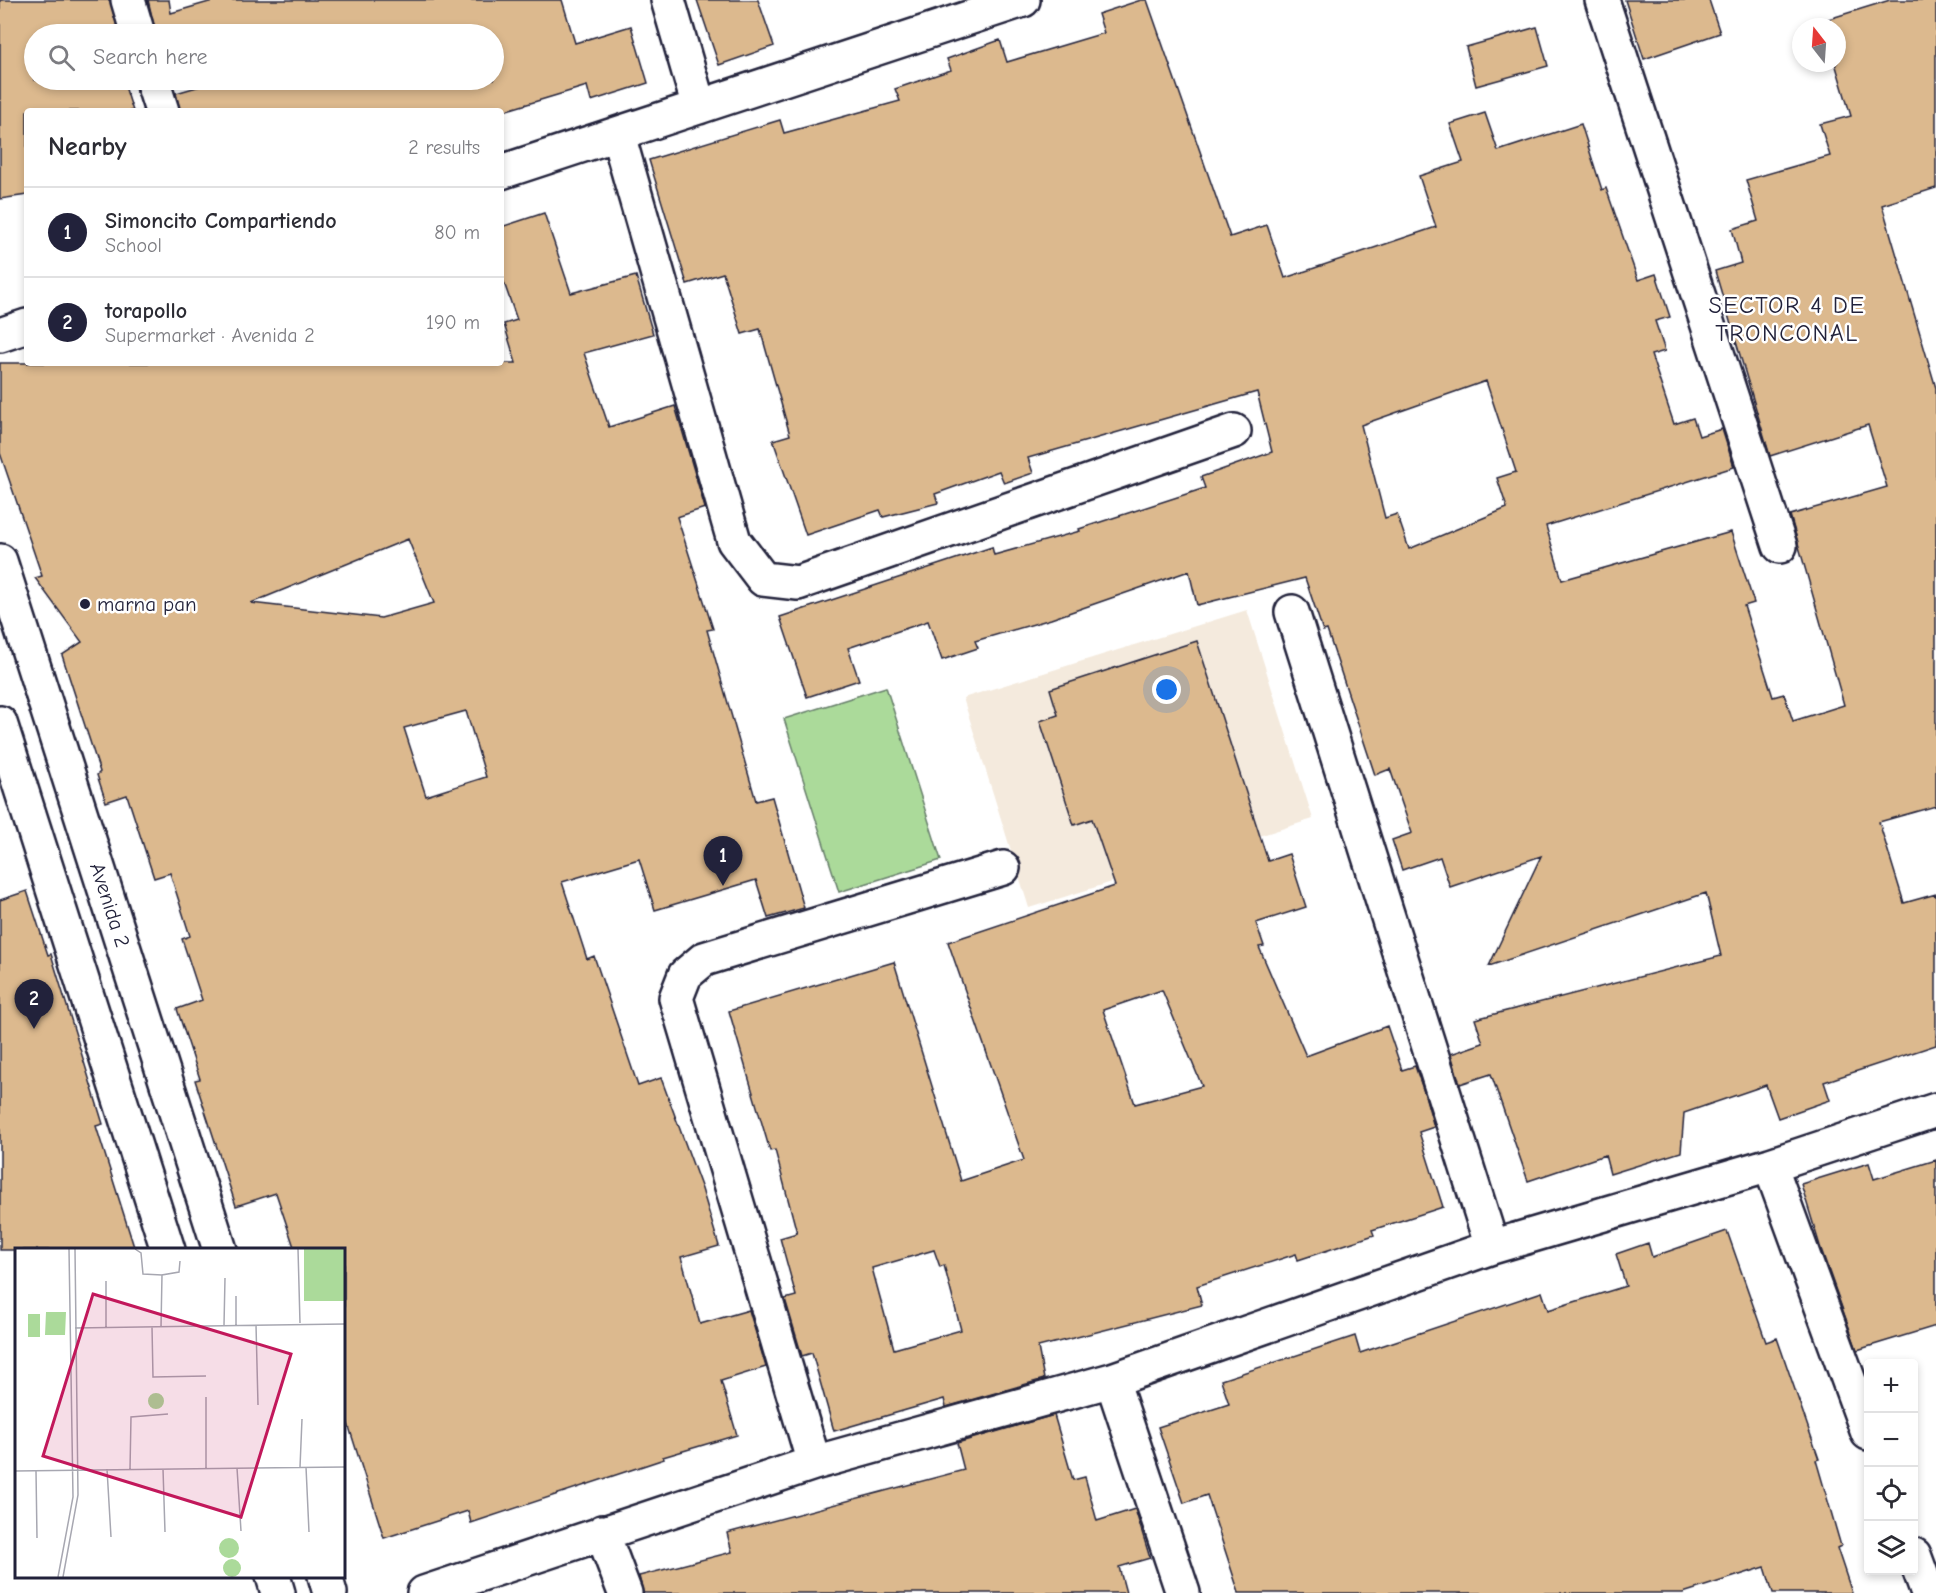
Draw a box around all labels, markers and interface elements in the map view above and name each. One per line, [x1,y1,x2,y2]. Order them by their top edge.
north arrow [1792,18,1846,72]
search box [24,24,504,90]
icon: search [45,41,78,74]
text: Search here [93,44,208,70]
text: Nearby [48,132,127,162]
text: 2 results [408,136,480,159]
text: Simoncito Compartiendo [105,208,337,234]
text: 1 [64,221,71,244]
text: 80 m [434,221,480,244]
text: School [105,234,162,257]
district label: SECTOR 4 DE TRONCONAL [1709,291,1865,347]
text: torapollo [105,298,187,324]
text: 2 [63,311,72,334]
text: 190 m [426,311,480,334]
text: Supermarket · Avenida 2 [105,324,315,347]
place label: marna pan [97,592,197,616]
marker: marna pan [78,597,92,611]
your location [1152,675,1181,704]
pin: 1 [704,836,742,886]
street label: Avenida 2 [85,860,135,950]
pin: 2 [15,980,54,1029]
inset map [15,1248,345,1578]
map controls [1864,1359,1918,1575]
button: + [1864,1359,1918,1413]
button: − [1864,1413,1918,1467]
button: locate [1864,1467,1918,1521]
button: layers [1864,1521,1918,1575]

